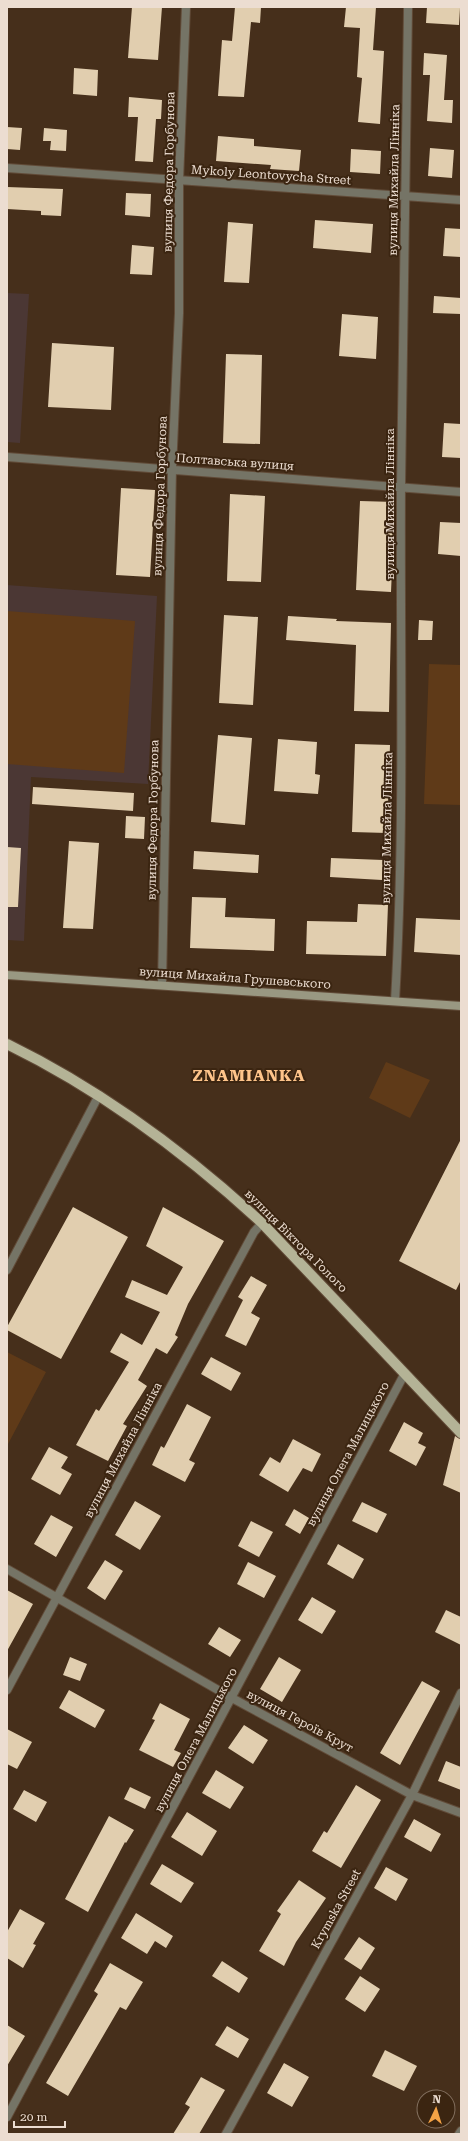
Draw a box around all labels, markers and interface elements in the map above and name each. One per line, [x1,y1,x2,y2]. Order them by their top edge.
street label: вулиця Федора Горбунова [161,91,177,252]
street label: вулиця Михайла Лінніка [386,104,402,256]
street label: Mykoly Leontovycha Street [191,162,352,188]
street label: вулиця Федора Горбунова [150,415,170,576]
street label: вулиця Михайла Лінніка [383,428,397,580]
street label: Полтавська вулиця [176,451,295,473]
street label: вулиця Федора Горбунова [145,739,161,900]
street label: вулиця Михайла Лінніка [379,752,395,904]
street label: вулиця Михайла Грушевського [139,964,331,992]
district label: ZNAMIANKA [193,1066,305,1085]
street label: вулиця Віктора Голого [242,1187,350,1295]
street label: вулиця Михайла Лінніка [81,1379,165,1520]
street label: вулиця Олега Малицького [304,1379,392,1529]
street label: вулиця Олега Малицького [152,1665,240,1815]
street label: вулиця Героїв Крут [244,1687,356,1755]
street label: Krymska Street [308,1866,364,1951]
north arrow [416,2089,456,2129]
text: N [432,2093,442,2106]
scale bar [14,2103,65,2129]
text: 20 m [20,2110,47,2124]

